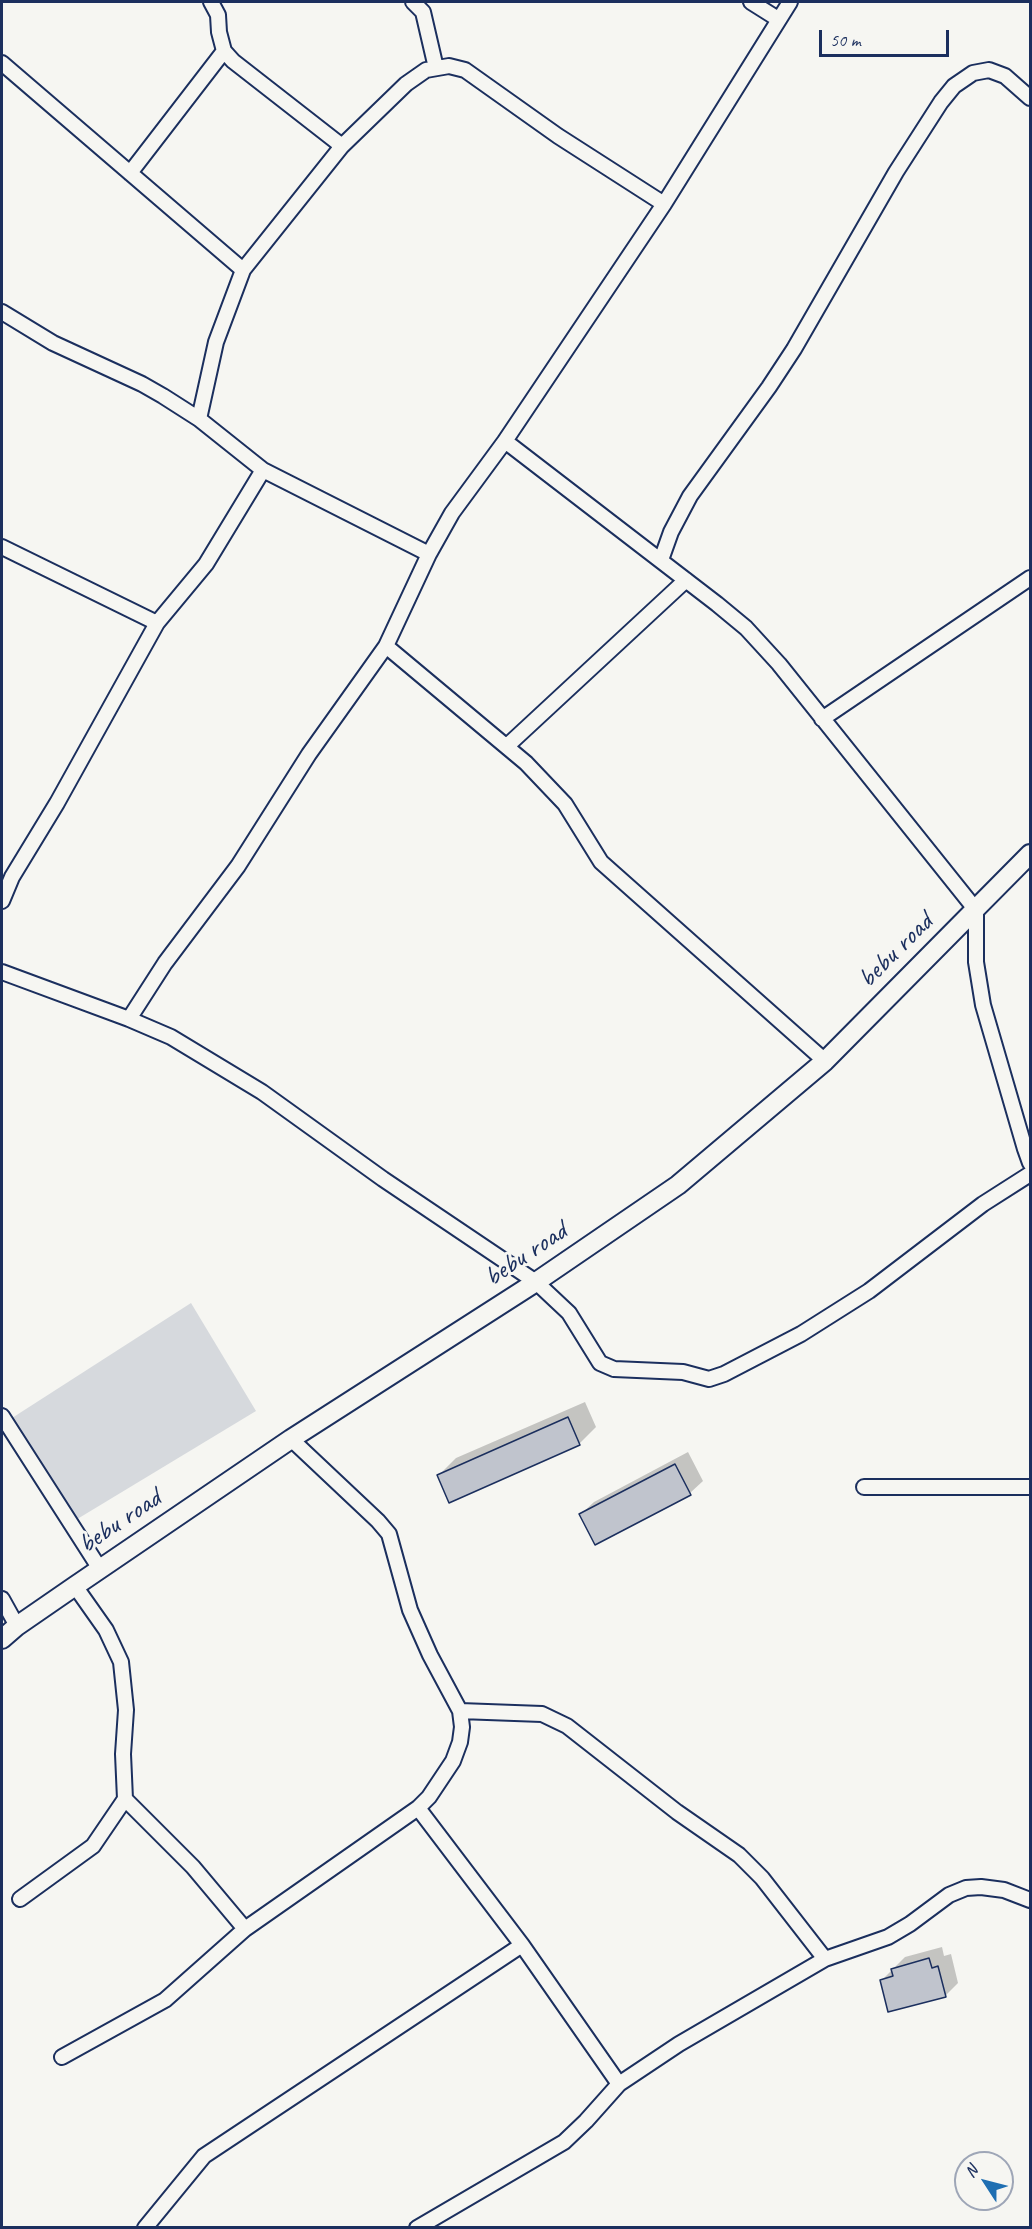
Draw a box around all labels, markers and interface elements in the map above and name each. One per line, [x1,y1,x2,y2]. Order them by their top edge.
scale bar [822,18,952,56]
text: 50 m [830,29,861,51]
street label: bebu road [851,906,941,996]
street label: bebu road [478,1215,574,1295]
street label: bebu road [72,1482,168,1562]
north arrow [954,2151,1014,2211]
text: N [960,2162,982,2181]

